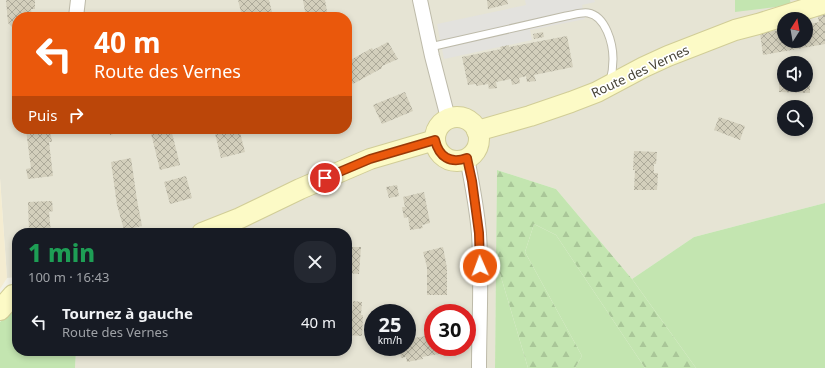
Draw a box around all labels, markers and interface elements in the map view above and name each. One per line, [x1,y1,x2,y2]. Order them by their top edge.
north arrow [777,12,813,48]
map controls [777,12,813,136]
text: 40 m [94,23,161,61]
icon: left [28,28,80,80]
street label: Route des Vernes [588,40,692,102]
button: sound [777,56,813,92]
text: Route des Vernes [94,59,241,83]
button: search [777,100,813,136]
icon: right [65,104,87,126]
text: Puis [28,105,57,125]
pin [308,161,342,195]
icon: arrive [314,167,336,189]
text: 1 min [28,236,95,269]
button: close [294,241,336,283]
position arrow [459,245,501,287]
text: 100 m · 16:43 [28,268,109,286]
text: Tournez à gauche [62,303,193,323]
speed limit sign: 30 [424,304,476,356]
icon: left [28,311,50,333]
text: 25 [379,311,401,338]
text: 40 m [301,312,336,332]
text: Route des Vernes [62,323,168,341]
text: km/h [378,333,402,347]

